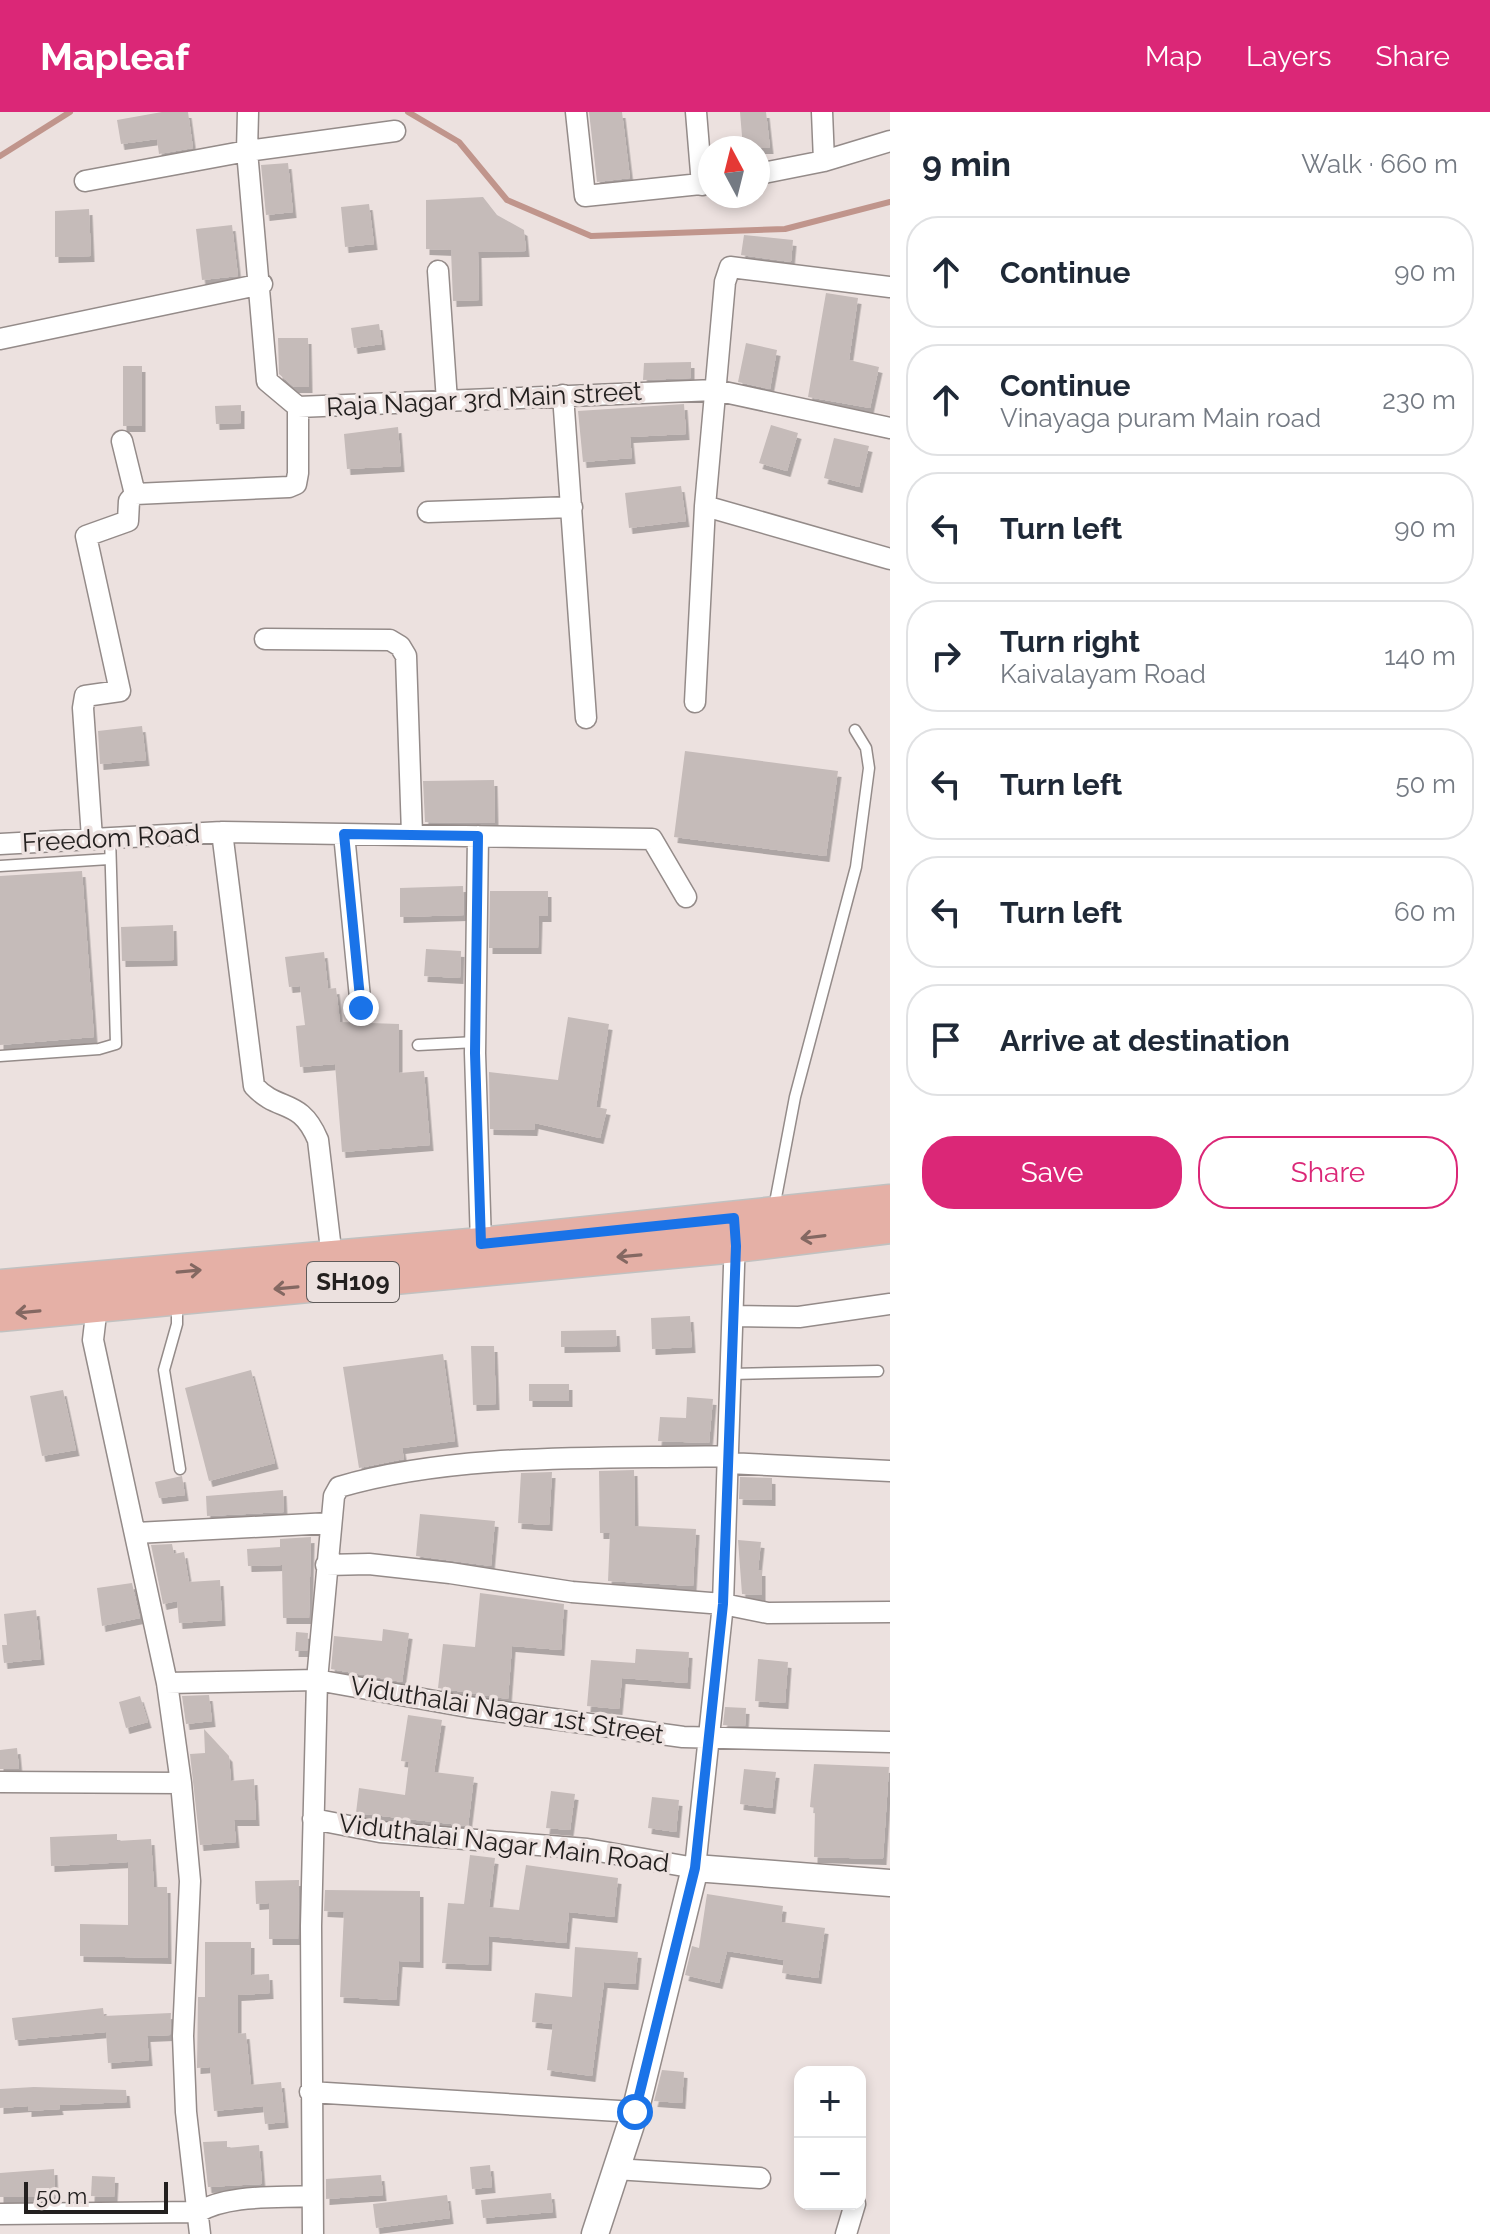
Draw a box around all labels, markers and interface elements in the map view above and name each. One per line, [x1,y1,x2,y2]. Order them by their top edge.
text: Mapleaf [40,34,189,79]
text: Map [1145,40,1202,73]
text: Layers [1246,40,1332,73]
text: Share [1376,40,1450,73]
north arrow [698,136,770,208]
text: 9 min [922,144,1011,184]
text: Walk · 660 m [1301,149,1458,179]
icon: ahead [924,250,968,294]
text: Continue [1000,255,1131,290]
text: 90 m [1394,257,1456,287]
text: Continue [1000,368,1131,403]
street label: Raja Nagar 3rd Main street [325,376,643,422]
icon: ahead [924,378,968,422]
text: 230 m [1382,385,1456,415]
text: Vinayaga puram Main road [1000,403,1321,433]
icon: left [924,506,968,550]
text: Turn left [1000,511,1122,546]
text: 90 m [1394,513,1456,543]
text: Turn right [1000,624,1140,659]
icon: right [924,634,968,678]
text: 140 m [1384,641,1456,671]
text: Kaivalayam Road [1000,659,1206,689]
icon: left [924,762,968,806]
text: Turn left [1000,767,1122,802]
text: 50 m [1395,769,1456,799]
street label: Freedom Road [21,818,201,858]
icon: left [924,890,968,934]
text: Turn left [1000,895,1122,930]
text: 60 m [1394,897,1456,927]
route end [343,990,379,1026]
icon: arrive [924,1018,968,1062]
text: Arrive at destination [1000,1023,1290,1058]
button: Save [922,1136,1182,1209]
button: Share [1198,1136,1458,1209]
one-way arrow [800,1229,827,1244]
one-way arrow [616,1249,643,1264]
road number: SH109 [307,1262,399,1302]
one-way arrow [175,1263,202,1278]
one-way arrow [273,1281,300,1296]
one-way arrow [15,1305,41,1320]
street label: Viduthalai Nagar 1st Street [348,1670,666,1750]
street label: Viduthalai Nagar Main Road [337,1808,671,1878]
map controls [794,2066,866,2210]
button: + [794,2066,866,2138]
route start [617,2094,653,2130]
button: − [794,2138,866,2210]
scale bar [24,2178,168,2214]
text: 50 m [36,2183,87,2209]

